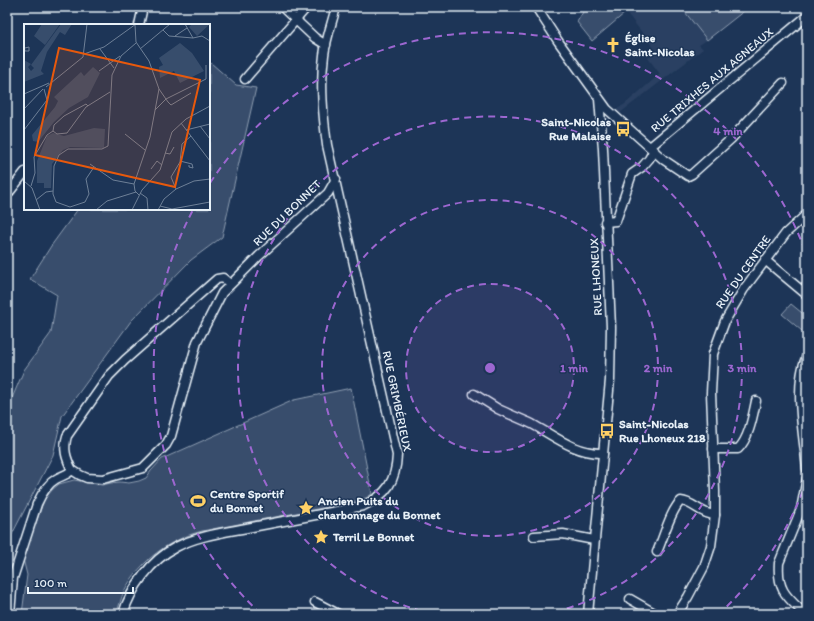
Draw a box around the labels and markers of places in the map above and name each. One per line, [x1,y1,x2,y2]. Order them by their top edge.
place label: Église Saint-Nicolas [625,31,695,59]
church icon: Église Saint-Nicolas [604,36,622,54]
place label: Saint-Nicolas Rue Malaise [541,115,612,143]
bus stop icon: Saint-Nicolas Rue Malaise [614,120,632,138]
centre of rings [483,361,497,375]
place label: Saint-Nicolas Rue Lhoneux 218 [619,417,706,445]
bus stop icon: Saint-Nicolas Rue Lhoneux 218 [598,422,616,440]
place label: Centre Sportif du Bonnet [210,487,284,515]
sports icon: Centre Sportif du Bonnet [189,492,207,510]
place label: Ancien Puits du charbonnage du Bonnet [317,494,441,523]
place icon: Ancien Puits du charbonnage du Bonnet [297,499,315,517]
place icon: Terril Le Bonnet [312,528,330,546]
place label: Terril Le Bonnet [332,530,415,544]

